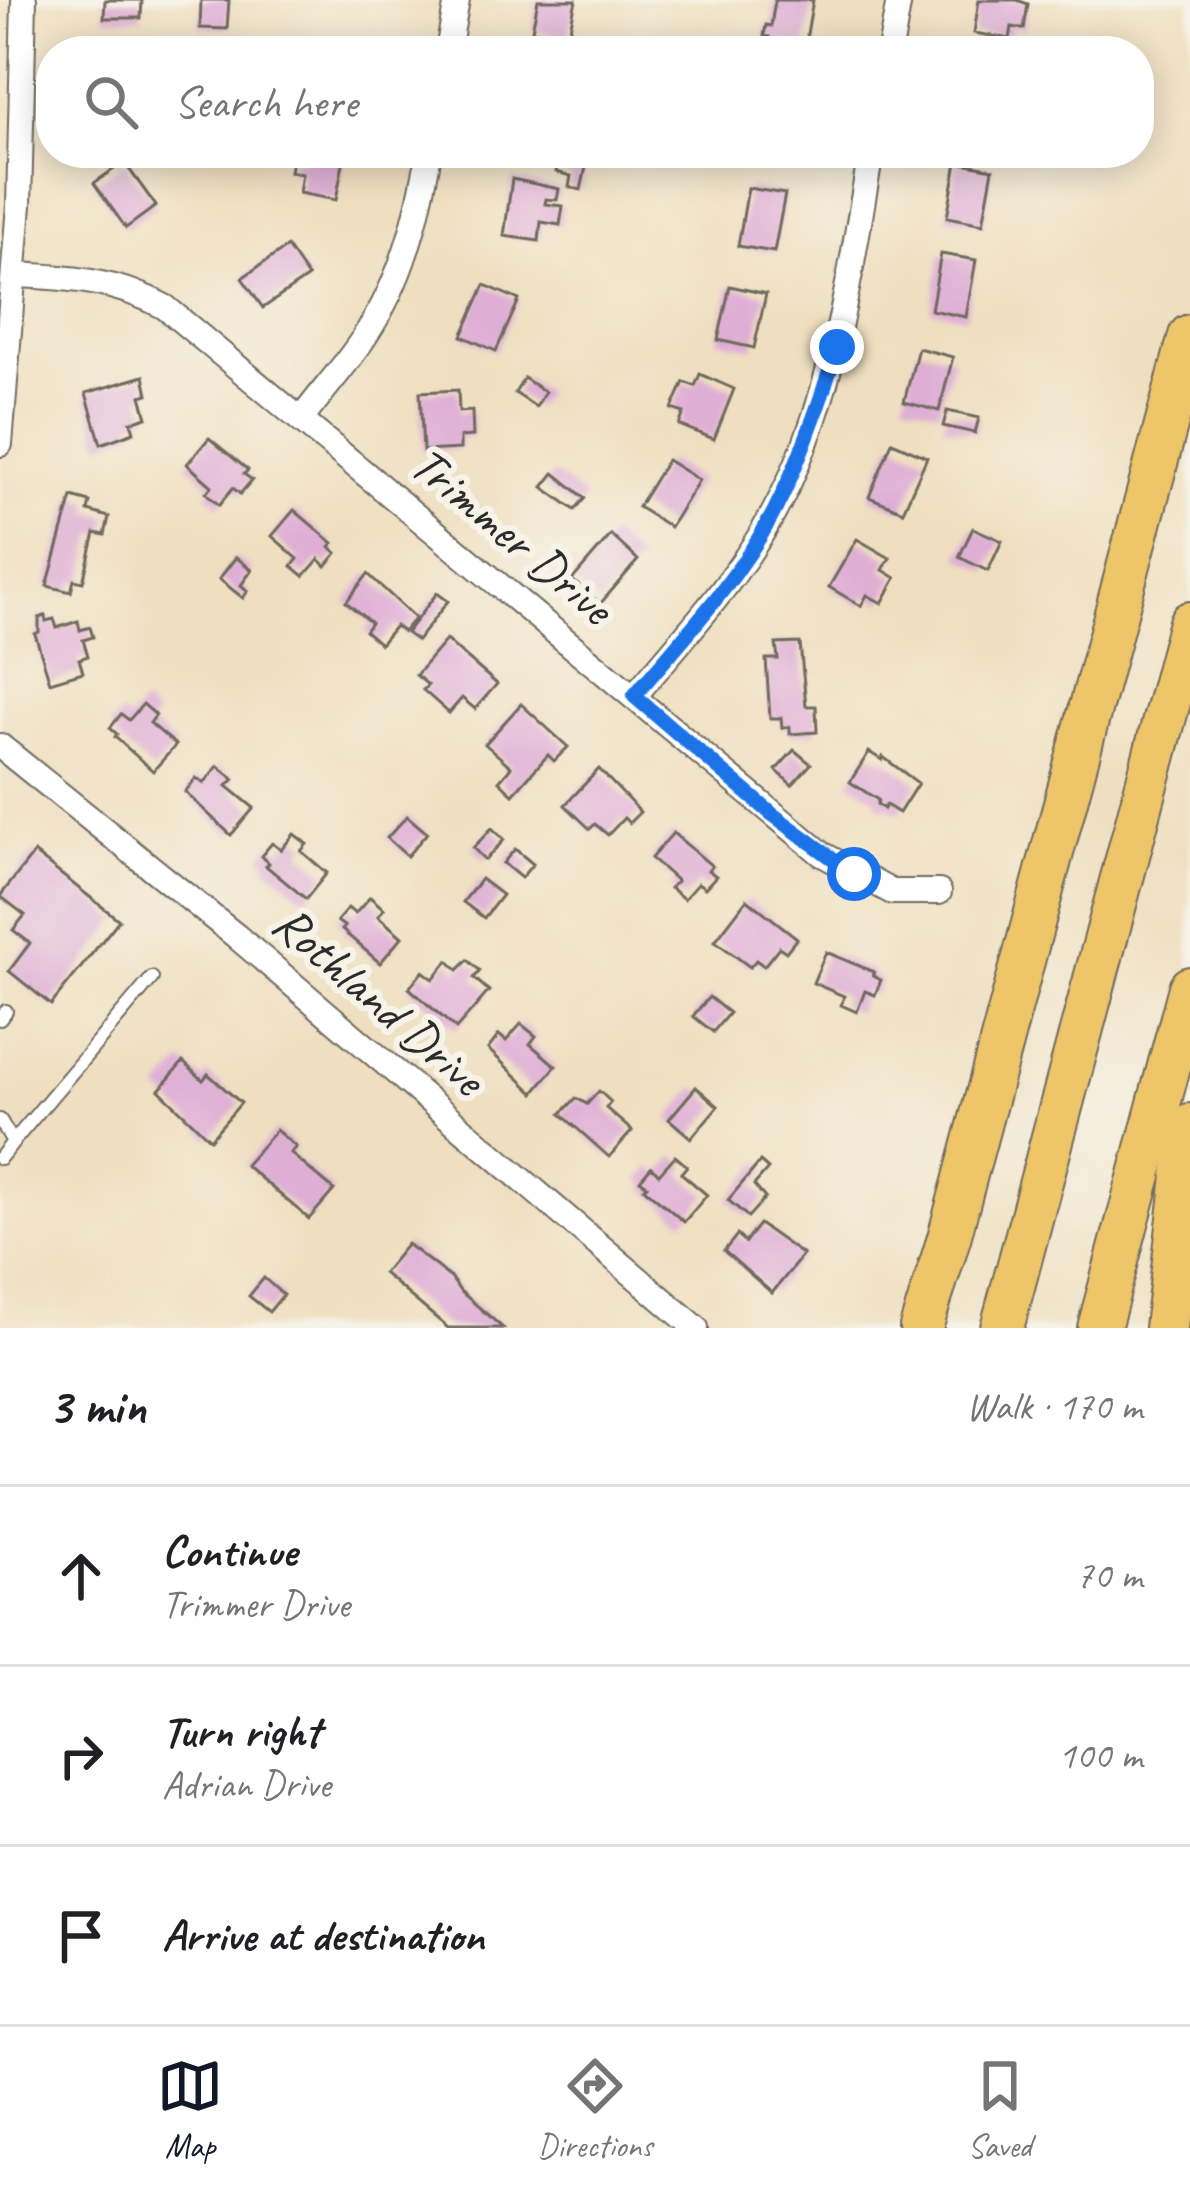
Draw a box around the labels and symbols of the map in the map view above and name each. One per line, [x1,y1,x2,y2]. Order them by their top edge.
route end [810,320,864,374]
street label: Trimmer Drive [397,432,629,641]
route start [827,847,881,901]
street label: Rothland Drive [260,891,501,1112]

